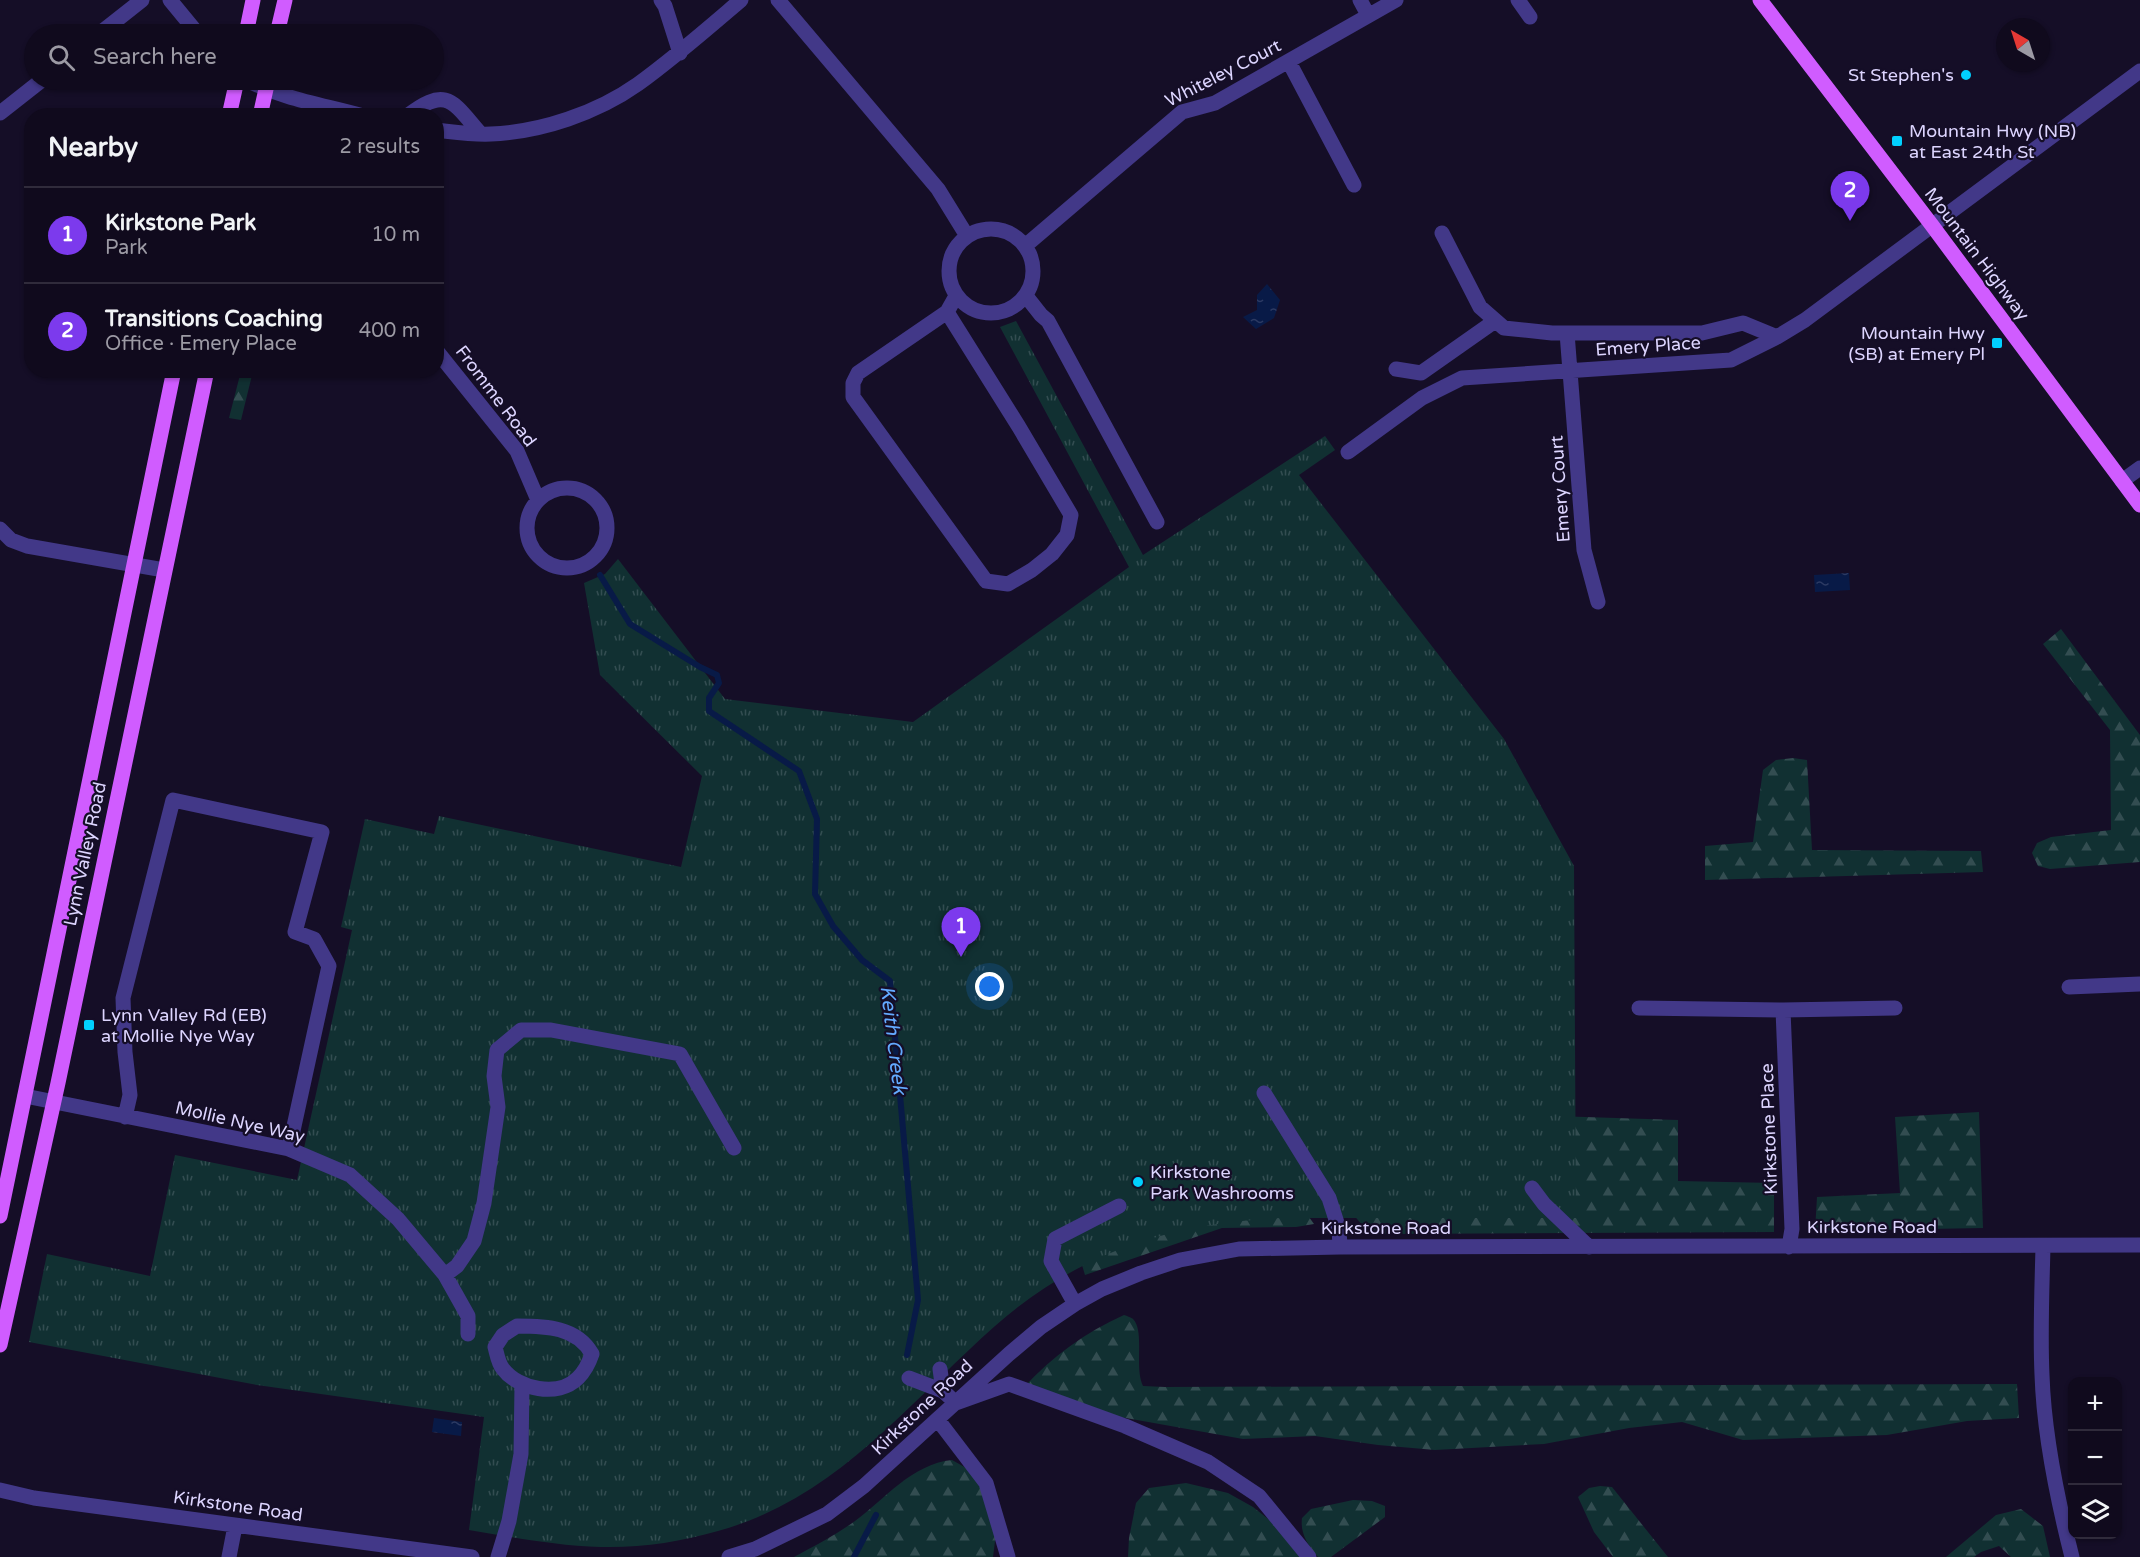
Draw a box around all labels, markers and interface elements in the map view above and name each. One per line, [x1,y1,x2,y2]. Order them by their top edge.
north arrow [1996,18,2050,72]
search box [24,24,444,90]
street label: Whiteley Court [1161,34,1285,112]
icon: search [45,41,78,74]
text: Search here [93,44,217,70]
place label: St Stephen's [1848,64,1954,86]
marker: St Stephen's [1959,68,1973,82]
place label: Mountain Hwy (NB) at East 24th St [1909,120,2076,163]
text: Nearby [48,132,138,163]
marker: Mountain Hwy (NB) at East 24th St [1890,134,1904,148]
text: 2 results [340,135,420,159]
pin: 2 [1830,172,1870,221]
street label: Mountain Highway [1920,183,2034,325]
text: Kirkstone Park [105,210,256,236]
text: 1 [61,223,74,247]
text: 10 m [371,223,420,247]
text: Park [105,236,148,260]
text: Transitions Coaching [105,306,323,332]
text: 2 [61,319,74,343]
text: 400 m [359,319,420,343]
place label: Mountain Hwy (SB) at Emery Pl [1849,322,1985,365]
street label: Emery Place [1595,331,1701,361]
text: Office · Emery Place [105,332,297,356]
marker: Mountain Hwy (SB) at Emery Pl [1990,336,2004,350]
street label: Fromme Road [451,341,541,451]
street label: Emery Court [1545,435,1575,543]
street label: Lynn Valley Road [59,780,111,928]
pin: 1 [942,908,980,957]
your location [975,972,1004,1001]
water label: Keith Creek [874,984,912,1098]
place label: Lynn Valley Rd (EB) at Mollie Nye Way [101,1004,267,1047]
marker: Lynn Valley Rd (EB) at Mollie Nye Way [82,1018,96,1032]
street label: Kirkstone Place [1756,1063,1782,1195]
street label: Mollie Nye Way [173,1096,307,1148]
place label: Kirkstone Park Washrooms [1150,1161,1294,1204]
marker: Kirkstone Park Washrooms [1131,1175,1145,1189]
street label: Kirkstone Road [1807,1216,1937,1238]
street label: Kirkstone Road [1321,1217,1451,1239]
street label: Kirkstone Road [867,1354,977,1460]
map controls [2068,1377,2122,1539]
button: + [2068,1377,2122,1431]
button: − [2068,1431,2122,1485]
button: layers [2068,1485,2122,1539]
street label: Kirkstone Road [172,1486,304,1526]

